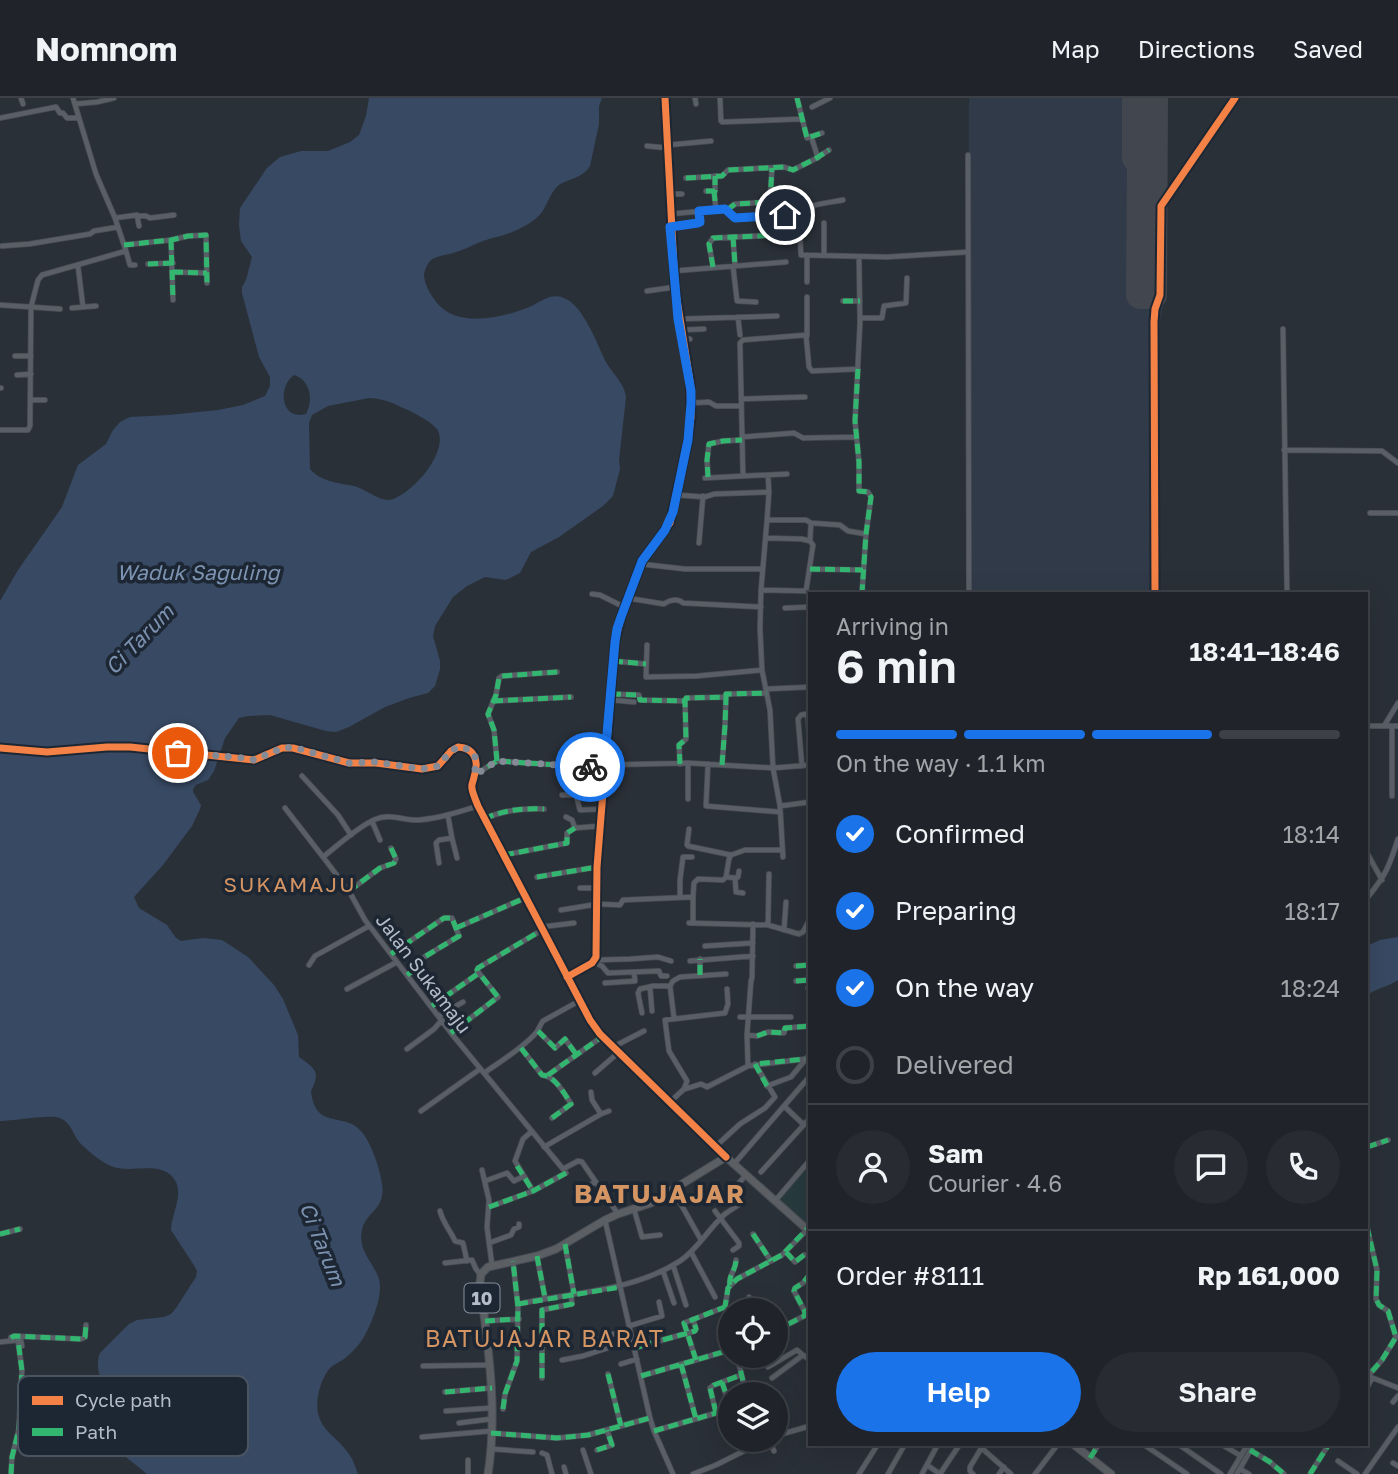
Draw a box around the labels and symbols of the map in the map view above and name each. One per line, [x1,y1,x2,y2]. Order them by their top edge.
pin [755,185,815,245]
water label: Waduk Saguling [116,559,282,585]
water label: Ci Tarum [99,597,180,680]
pin [148,723,208,783]
courier [555,732,625,802]
district label: SUKAMAJU [223,871,357,897]
street label: Jalan Sukamaju [372,909,476,1037]
district label: BATUJAJAR [574,1178,746,1209]
water label: Ci Tarum [295,1199,352,1291]
road number: 10 [464,1283,500,1312]
district label: BATUJAJAR BARAT [425,1324,665,1352]
legend [18,1376,248,1456]
text: Cycle path [75,1388,172,1411]
text: Path [75,1420,117,1443]

